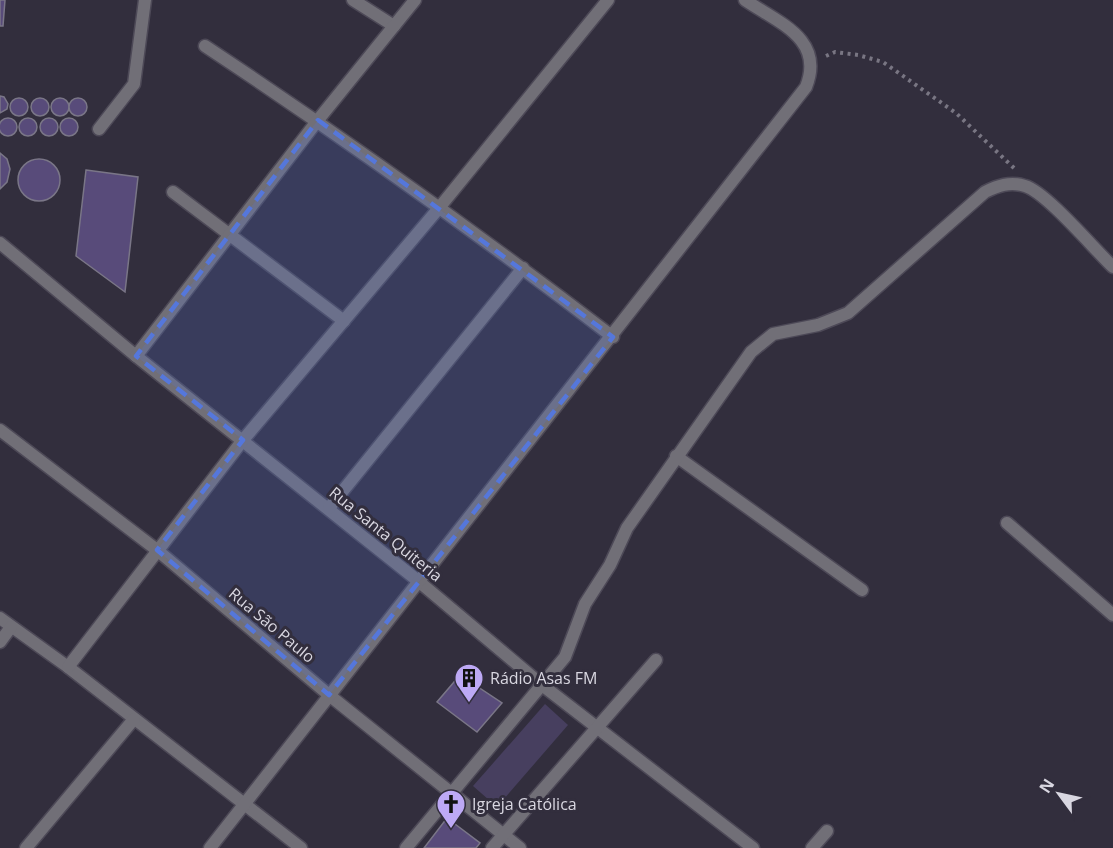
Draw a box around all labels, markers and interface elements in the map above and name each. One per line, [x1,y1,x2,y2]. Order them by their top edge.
street label: Rua Santa Quiteria [325,482,447,586]
street label: Rua São Paulo [224,582,320,668]
building icon: Rádio Asas FM [453,662,485,704]
place label: Rádio Asas FM [490,667,597,689]
north arrow [1029,764,1089,824]
text: N [1034,774,1059,797]
church icon: Igreja Católica [435,788,467,830]
place label: Igreja Católica [472,793,577,815]

